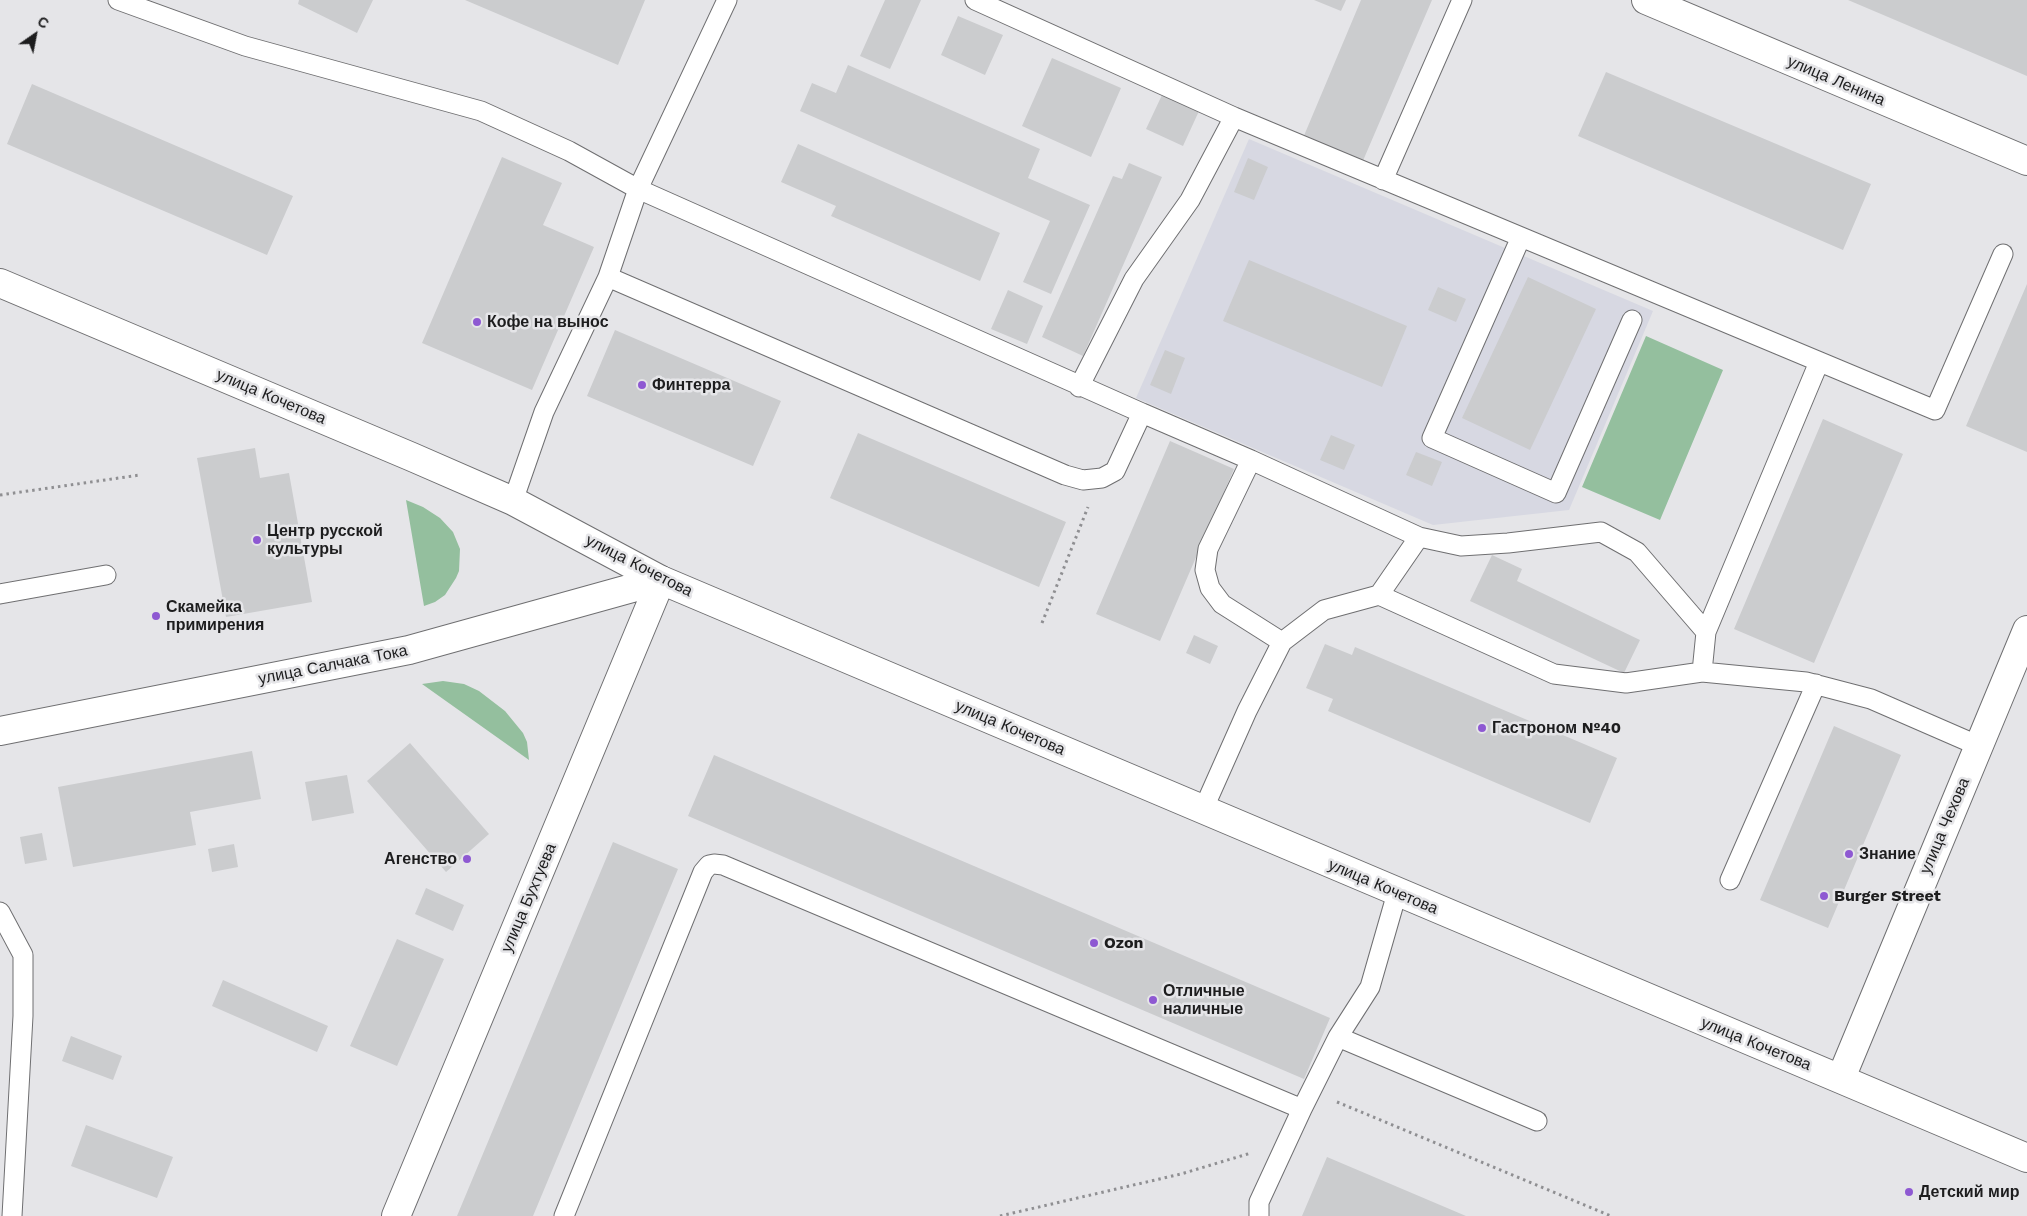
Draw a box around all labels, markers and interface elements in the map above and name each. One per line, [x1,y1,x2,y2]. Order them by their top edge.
north arrow [10,10,60,60]
text: С [35,13,52,32]
street label: улица Ленина [1784,52,1888,110]
place label: Кофе на вынос [487,312,609,332]
marker: Кофе на вынос [471,316,483,328]
street label: улица Кочетова [213,365,329,429]
place label: Финтерра [652,375,730,395]
marker: Финтерра [636,379,648,391]
place label: Центр русской культуры [267,521,383,559]
street label: улица Кочетова [582,531,696,601]
marker: Центр русской культуры [251,534,263,546]
place label: Скамейка примирения [166,597,264,635]
marker: Скамейка примирения [150,610,162,622]
street label: улица Салчака Тока [257,641,409,689]
street label: улица Кочетова [952,696,1068,760]
place label: Гастроном №40 [1492,718,1621,738]
marker: Гастроном №40 [1476,722,1488,734]
street label: улица Чехова [1916,775,1974,877]
street label: улица Бухтуева [497,840,561,956]
place label: Знание [1859,844,1916,864]
marker: Знание [1843,848,1855,860]
place label: Агенство [384,849,457,869]
marker: Агенство [461,853,473,865]
street label: улица Кочетова [1325,855,1441,919]
place label: Burger Street [1834,886,1941,906]
marker: Burger Street [1818,890,1830,902]
place label: Ozon [1104,933,1143,953]
marker: Ozon [1088,937,1100,949]
place label: Отличные наличные [1163,981,1245,1019]
marker: Отличные наличные [1147,994,1159,1006]
street label: улица Кочетова [1698,1013,1814,1075]
place label: Детский мир [1919,1182,2020,1202]
marker: Детский мир [1903,1186,1915,1198]

